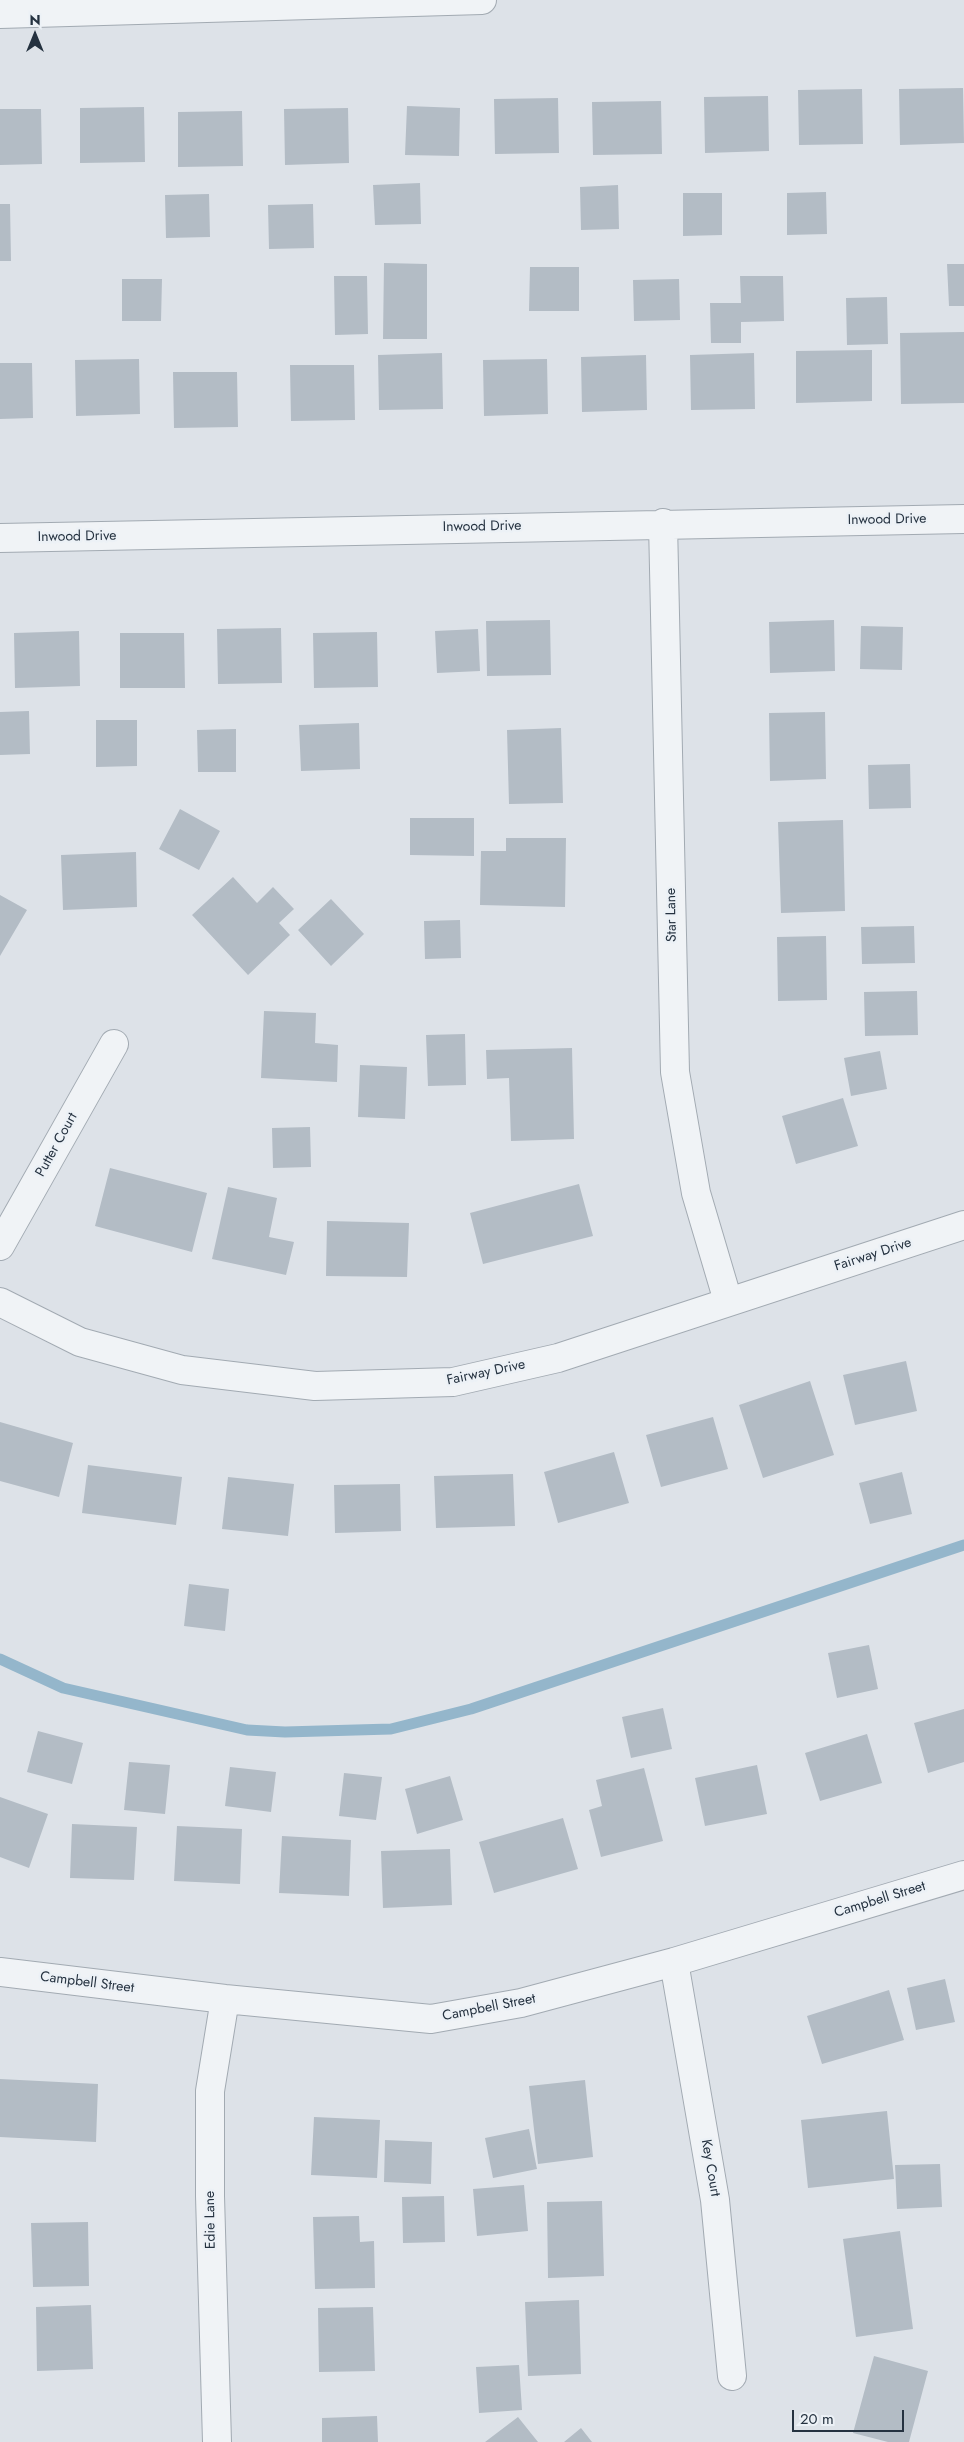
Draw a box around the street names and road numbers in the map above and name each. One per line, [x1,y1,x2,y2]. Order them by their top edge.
street label: Inwood Drive [848,511,926,529]
street label: Inwood Drive [443,518,521,536]
street label: Inwood Drive [38,528,116,546]
street label: Star Lane [663,888,681,942]
street label: Putter Court [33,1110,81,1180]
street label: Fairway Drive [832,1235,914,1275]
street label: Fairway Drive [445,1356,527,1390]
street label: Campbell Street [832,1878,928,1922]
street label: Campbell Street [39,1969,135,1997]
street label: Campbell Street [441,1991,537,2025]
street label: Key Court [697,2138,723,2198]
street label: Edie Lane [202,2191,220,2249]

